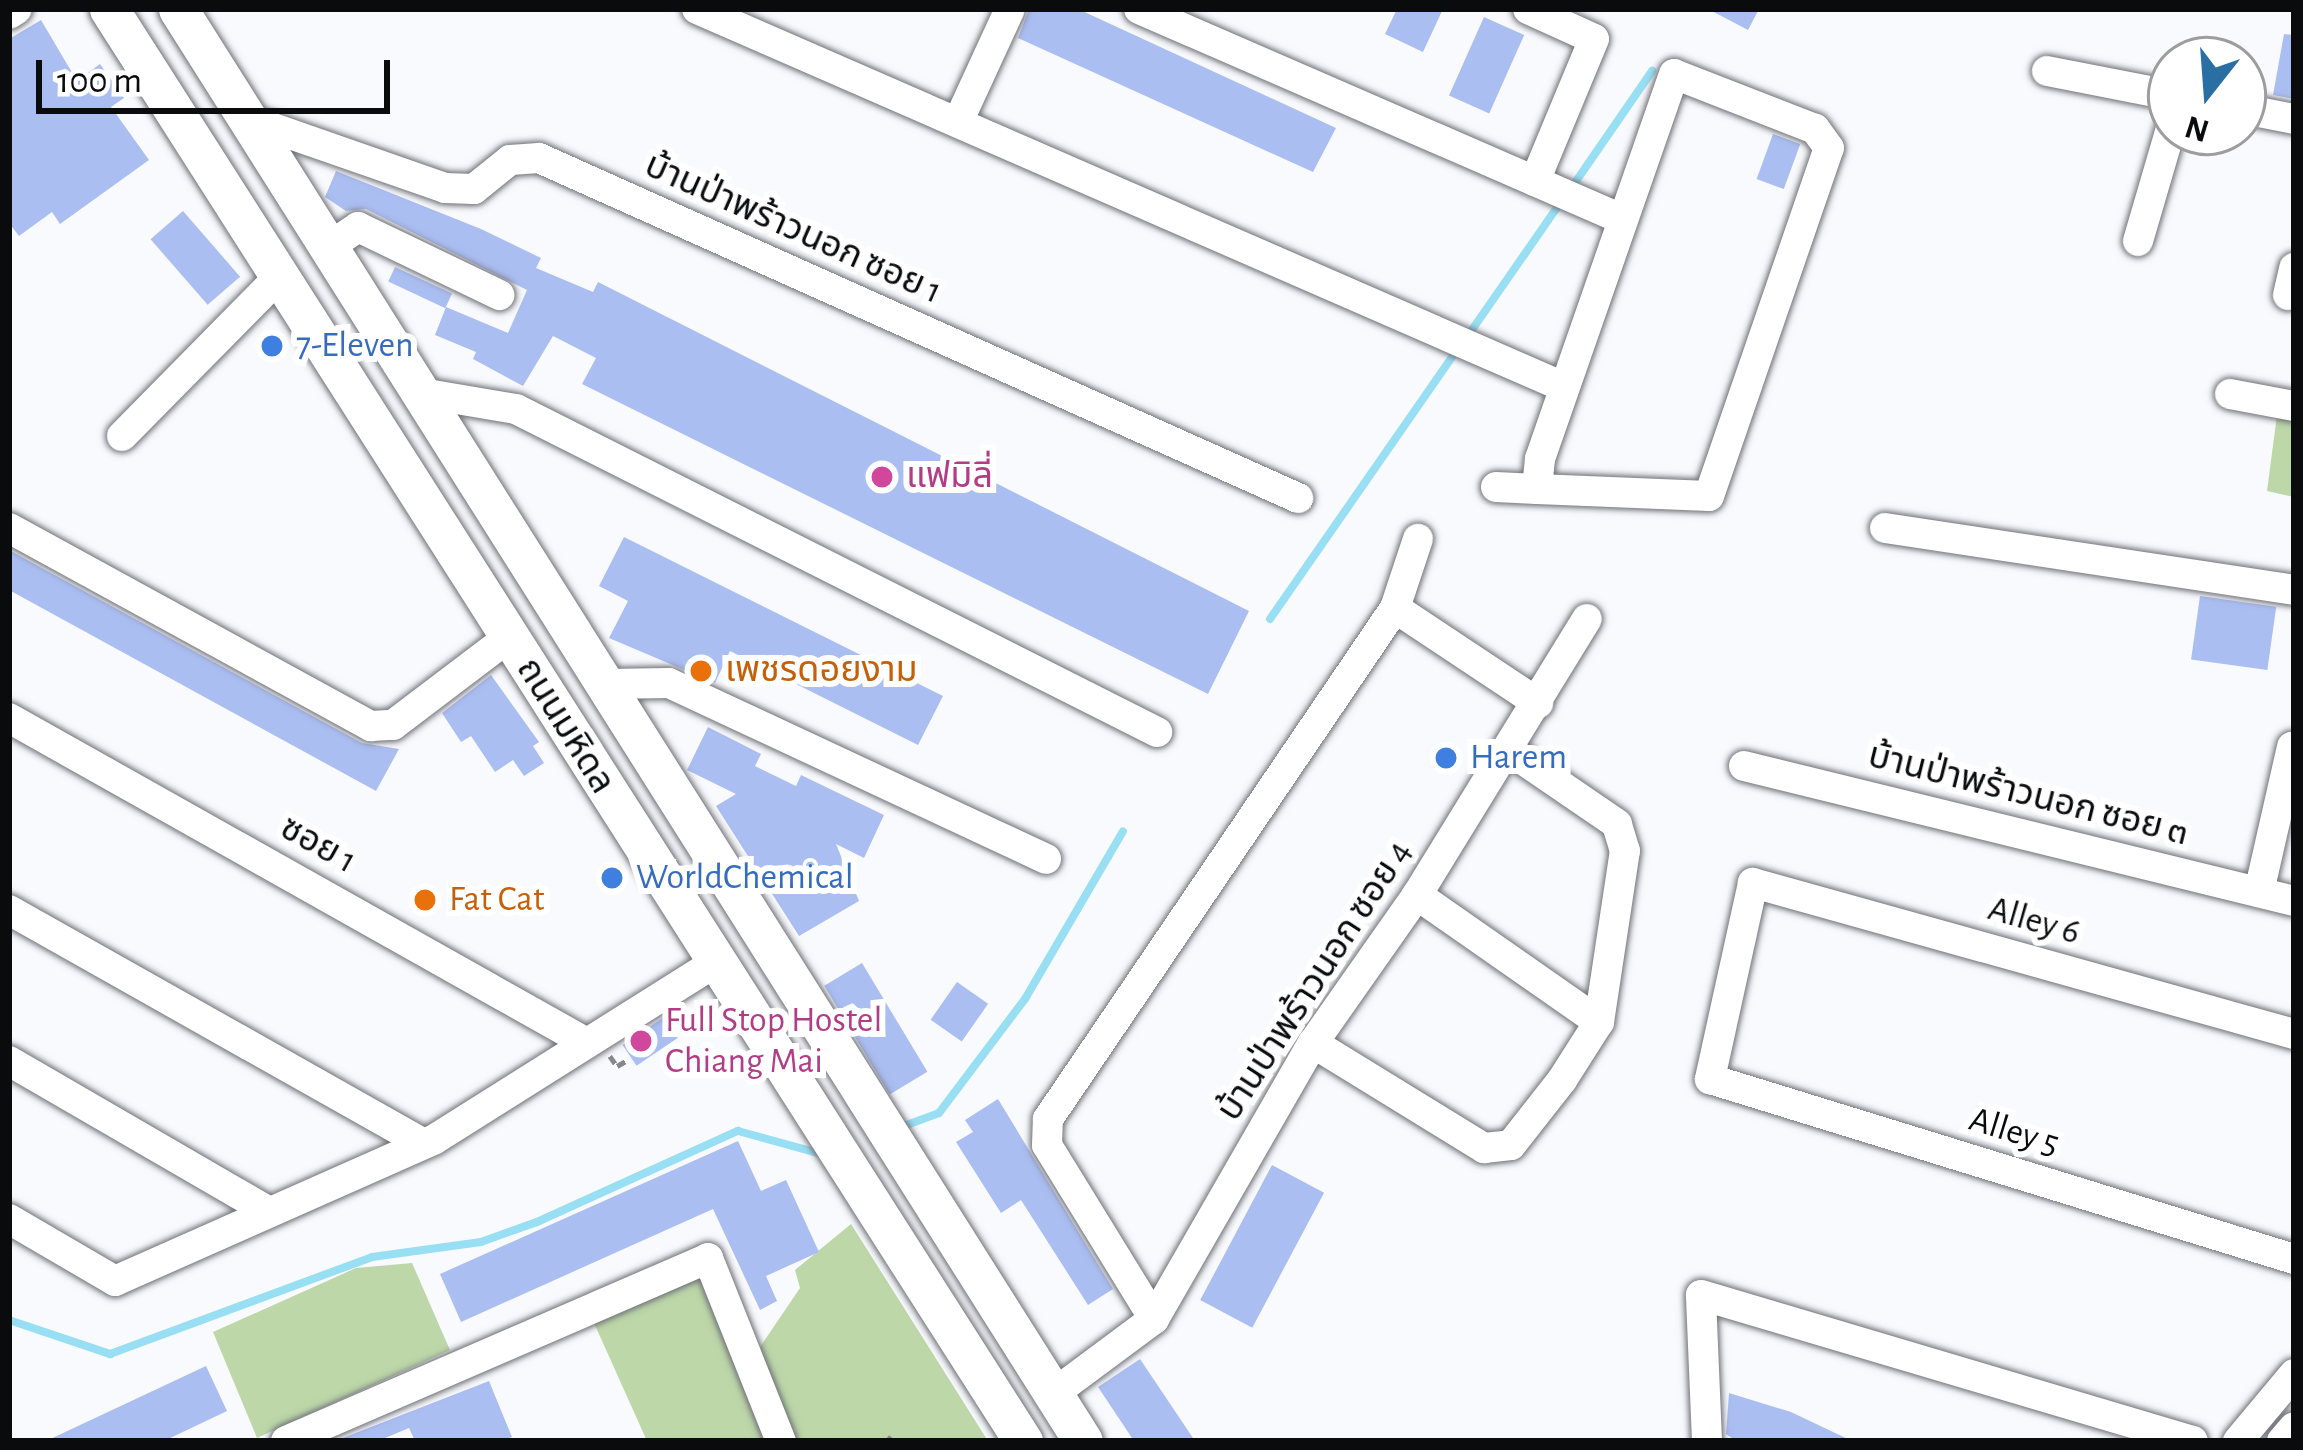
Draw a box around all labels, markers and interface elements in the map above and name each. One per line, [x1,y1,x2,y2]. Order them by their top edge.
scale bar [42,36,396,110]
north arrow [2147,36,2267,156]
text: 100 m [57,63,142,99]
text: N [2181,109,2213,147]
street label: บ้านป่าพร้าวนอก ซอย 1 [638,144,948,314]
place label: 7-Eleven [296,324,414,368]
marker: 7-Eleven [259,333,285,359]
place label: แฟมิลี่ [906,455,993,499]
marker: แฟมิลี่ [869,464,895,490]
place label: เพชรดอยงาม [725,649,918,693]
street label: ถนนมหิดล [506,650,624,802]
marker: เพชรดอยงาม [688,658,714,684]
street label: บ้านป่าพร้าวนอก ซอย ๓ [1864,734,2192,856]
place label: Harem [1470,736,1567,780]
marker: Harem [1433,745,1459,771]
street label: ซอย 1 [272,807,364,883]
street label: บ้านป่าพร้าวนอก ซอย 4 [1208,833,1422,1129]
place label: WorldChemical [636,856,854,900]
marker: WorldChemical [599,865,625,891]
place label: Fat Cat [449,878,544,922]
marker: Fat Cat [412,887,438,913]
street label: Alley 6 [1983,887,2085,955]
place label: Full Stop Hostel Chiang Mai [665,998,882,1083]
marker: Full Stop Hostel Chiang Mai [628,1028,654,1054]
street label: Alley 5 [1964,1098,2064,1166]

